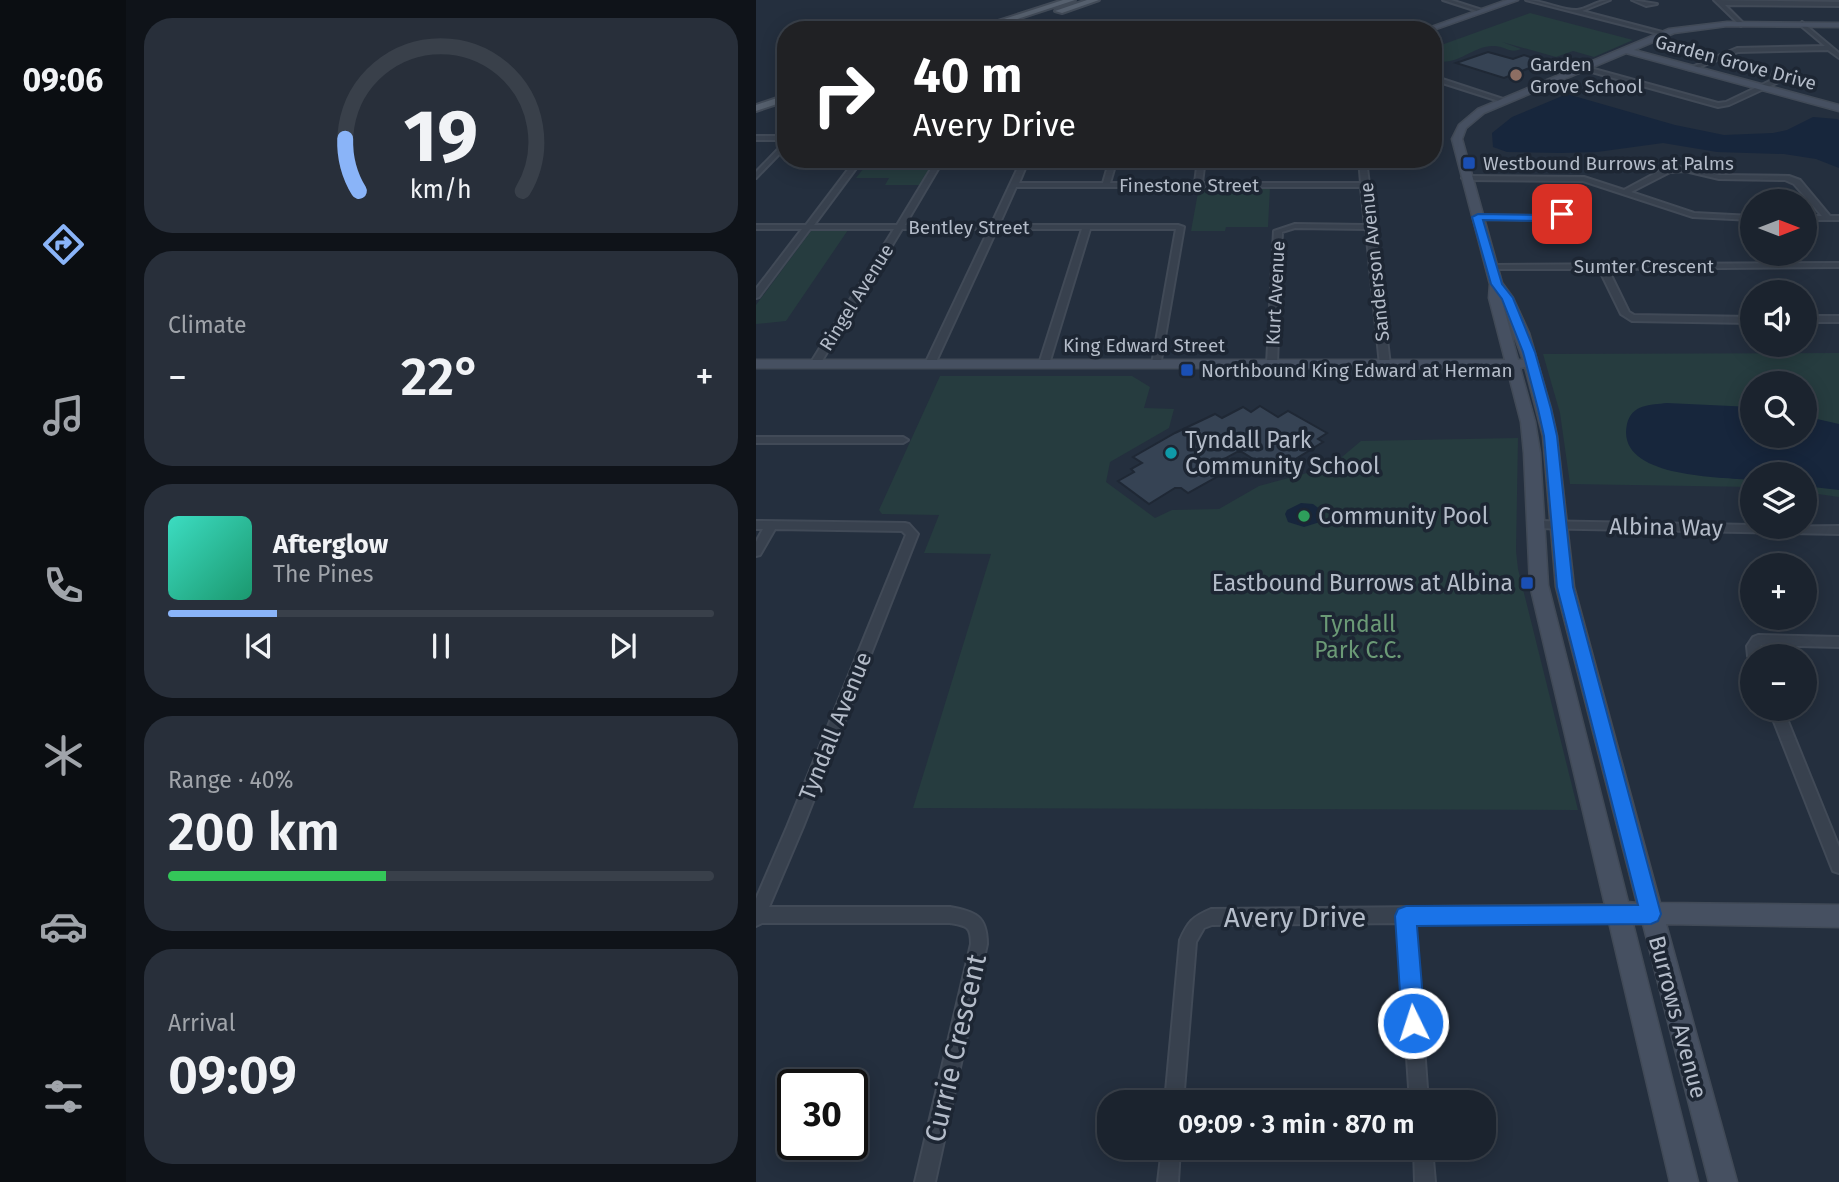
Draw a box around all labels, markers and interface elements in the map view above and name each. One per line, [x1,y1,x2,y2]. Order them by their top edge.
street label: Garden Grove Drive [1653,30,1819,95]
text: 40 m [913,46,1022,105]
icon: right [798,49,889,140]
place label: Garden Grove School [1530,53,1643,98]
text: 09:06 [23,61,103,99]
marker: Garden Grove School [1508,67,1524,83]
text: 19 [404,94,478,181]
text: Avery Drive [913,106,1076,144]
place label: Westbound Burrows at Palms [1483,152,1734,175]
marker: Westbound Burrows at Palms [1461,155,1477,171]
street label: Finestone Street [1119,174,1259,197]
text: km/h [410,175,472,205]
street label: Sanderson Avenue [1355,181,1394,343]
pin [1532,184,1592,244]
north arrow [1740,189,1816,266]
map controls [1740,189,1817,721]
icon: arrive [1543,195,1581,233]
street label: Bentley Street [908,216,1030,239]
icon: directions [39,220,88,269]
street label: Ringel Avenue [814,240,898,355]
street label: Kurt Avenue [1261,240,1290,346]
street label: Sumter Crescent [1574,255,1714,278]
button: sound [1740,280,1817,357]
text: Climate [168,311,247,339]
street label: King Edward Street [1063,334,1225,357]
text: 22° [401,346,481,409]
text: − [168,354,187,400]
text: + [695,354,714,400]
place label: Northbound King Edward at Herman [1201,359,1513,382]
marker: Northbound King Edward at Herman [1179,362,1195,378]
button: search [1740,371,1817,448]
icon: music [39,391,88,440]
place label: Tyndall Park Community School [1185,426,1380,480]
marker: Tyndall Park Community School [1163,445,1179,461]
button: layers [1740,462,1817,539]
place label: Community Pool [1318,502,1489,530]
marker: Community Pool [1296,508,1312,524]
street label: Albina Way [1609,512,1724,542]
text: Afterglow [273,529,388,560]
button: + [1740,553,1817,630]
text: The Pines [273,560,374,588]
icon: phone [39,561,88,610]
place label: Eastbound Burrows at Albina [1212,569,1513,597]
marker: Eastbound Burrows at Albina [1519,575,1535,591]
park label: Tyndall Park C.C. [1314,610,1402,664]
icon: previous [240,627,278,665]
icon: pause [422,627,460,665]
icon: next [604,627,642,665]
button: − [1740,644,1817,721]
street label: Tyndall Avenue [792,648,878,804]
icon: climate [39,731,88,780]
text: Range · 40% [168,766,294,794]
text: 200 km [168,801,340,864]
street label: Avery Drive [1224,901,1366,934]
icon: car [39,902,88,951]
street label: Burrows Avenue [1643,932,1713,1102]
street label: Currie Crescent [918,950,993,1145]
position arrow [1376,986,1450,1060]
text: Arrival [168,1009,235,1037]
text: 09:09 [168,1044,297,1107]
speed limit sign: 30 [777,1069,868,1160]
icon: filters [39,1072,88,1121]
text: 09:09 · 3 min · 870 m [1178,1109,1415,1140]

